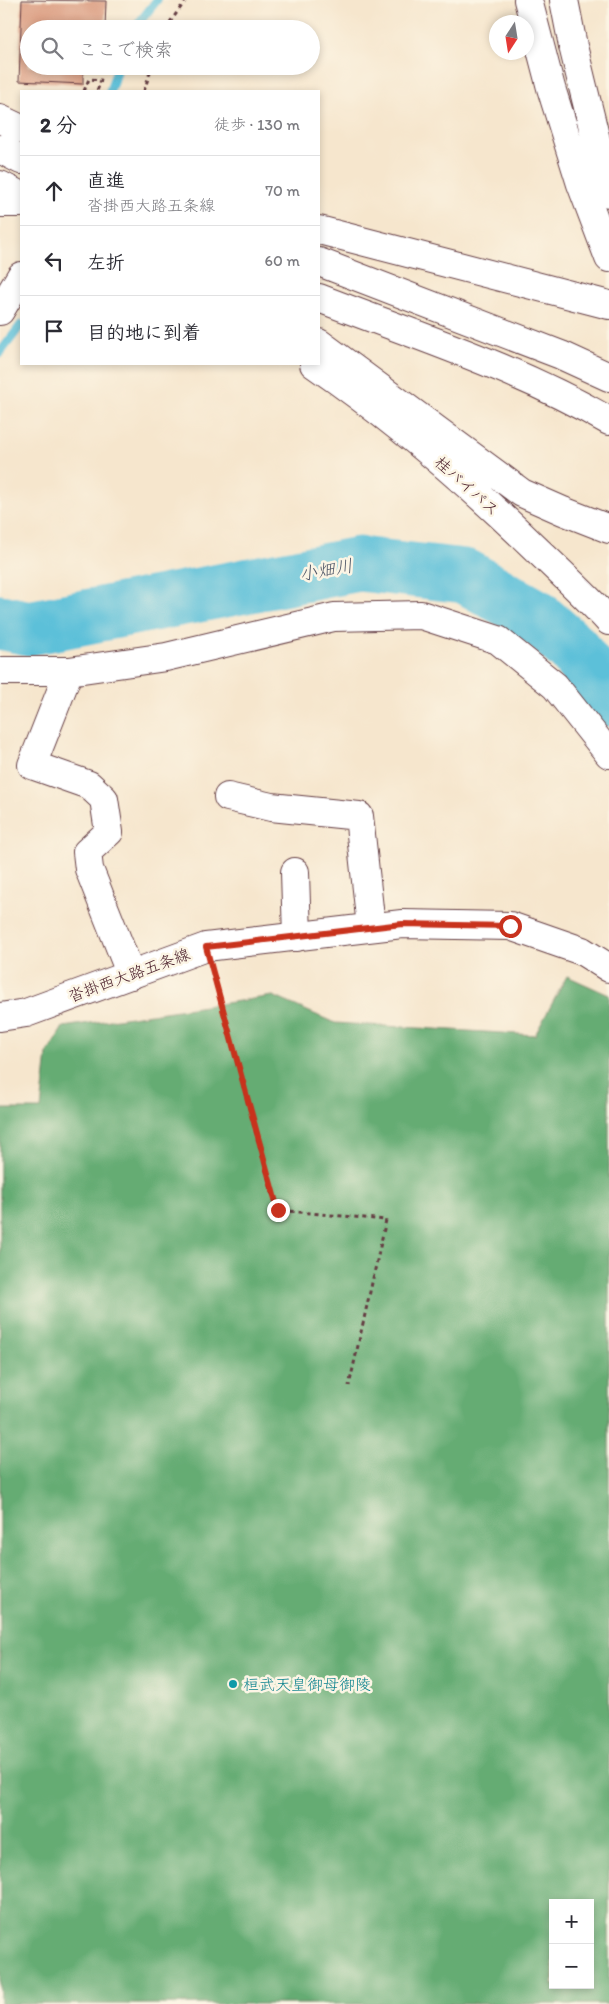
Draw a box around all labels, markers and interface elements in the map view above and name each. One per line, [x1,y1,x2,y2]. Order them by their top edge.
north arrow [489,15,534,60]
search box [20,20,320,75]
icon: search [38,34,66,62]
text: ここで検索 [78,38,173,61]
text: 2 分 [40,112,77,137]
text: 徒歩 · 130 m [214,115,300,134]
text: 直進 [87,169,125,192]
icon: ahead [40,177,68,205]
text: 70 m [265,181,300,200]
text: 沓掛西大路五条線 [87,196,215,215]
icon: left [40,247,68,275]
text: 左折 [87,251,125,274]
text: 60 m [265,251,300,270]
icon: arrive [40,317,68,345]
text: 目的地に到着 [87,321,201,344]
street label: 桂バイパス [431,452,503,520]
water label: 小畑川 [298,554,354,586]
route start [499,915,522,938]
street label: 沓掛西大路五条線 [66,944,192,1006]
route end [267,1199,290,1222]
place label: 桓武天皇御母御陵 [243,1675,371,1694]
marker: 桓武天皇御母御陵 [227,1678,239,1690]
map controls [549,1899,594,1989]
button: + [549,1899,594,1944]
button: − [549,1944,594,1989]

